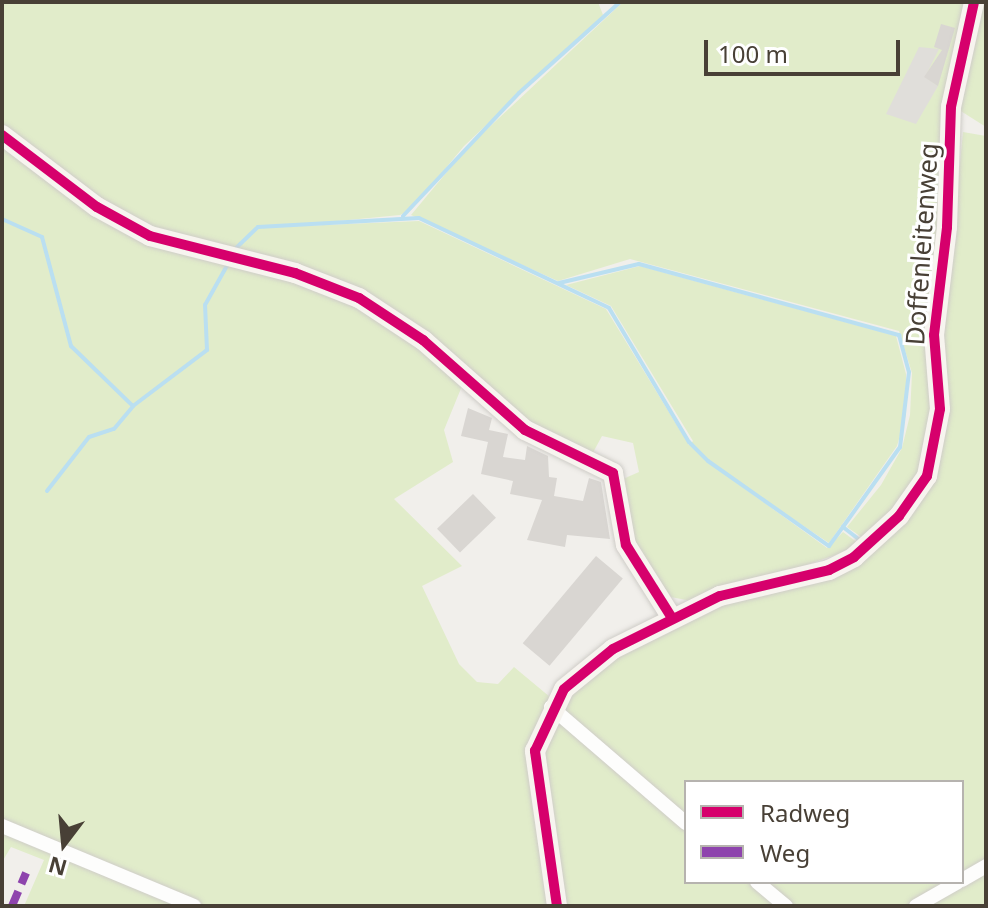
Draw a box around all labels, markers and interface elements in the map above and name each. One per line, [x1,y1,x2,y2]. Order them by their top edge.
scale bar [708,24,904,74]
text: 100 m [718,37,788,70]
street label: Doffenleitenweg [899,142,945,346]
legend [684,780,964,884]
text: Radweg [760,796,850,829]
north arrow [24,804,104,884]
text: Weg [760,836,810,869]
text: N [45,850,70,884]

